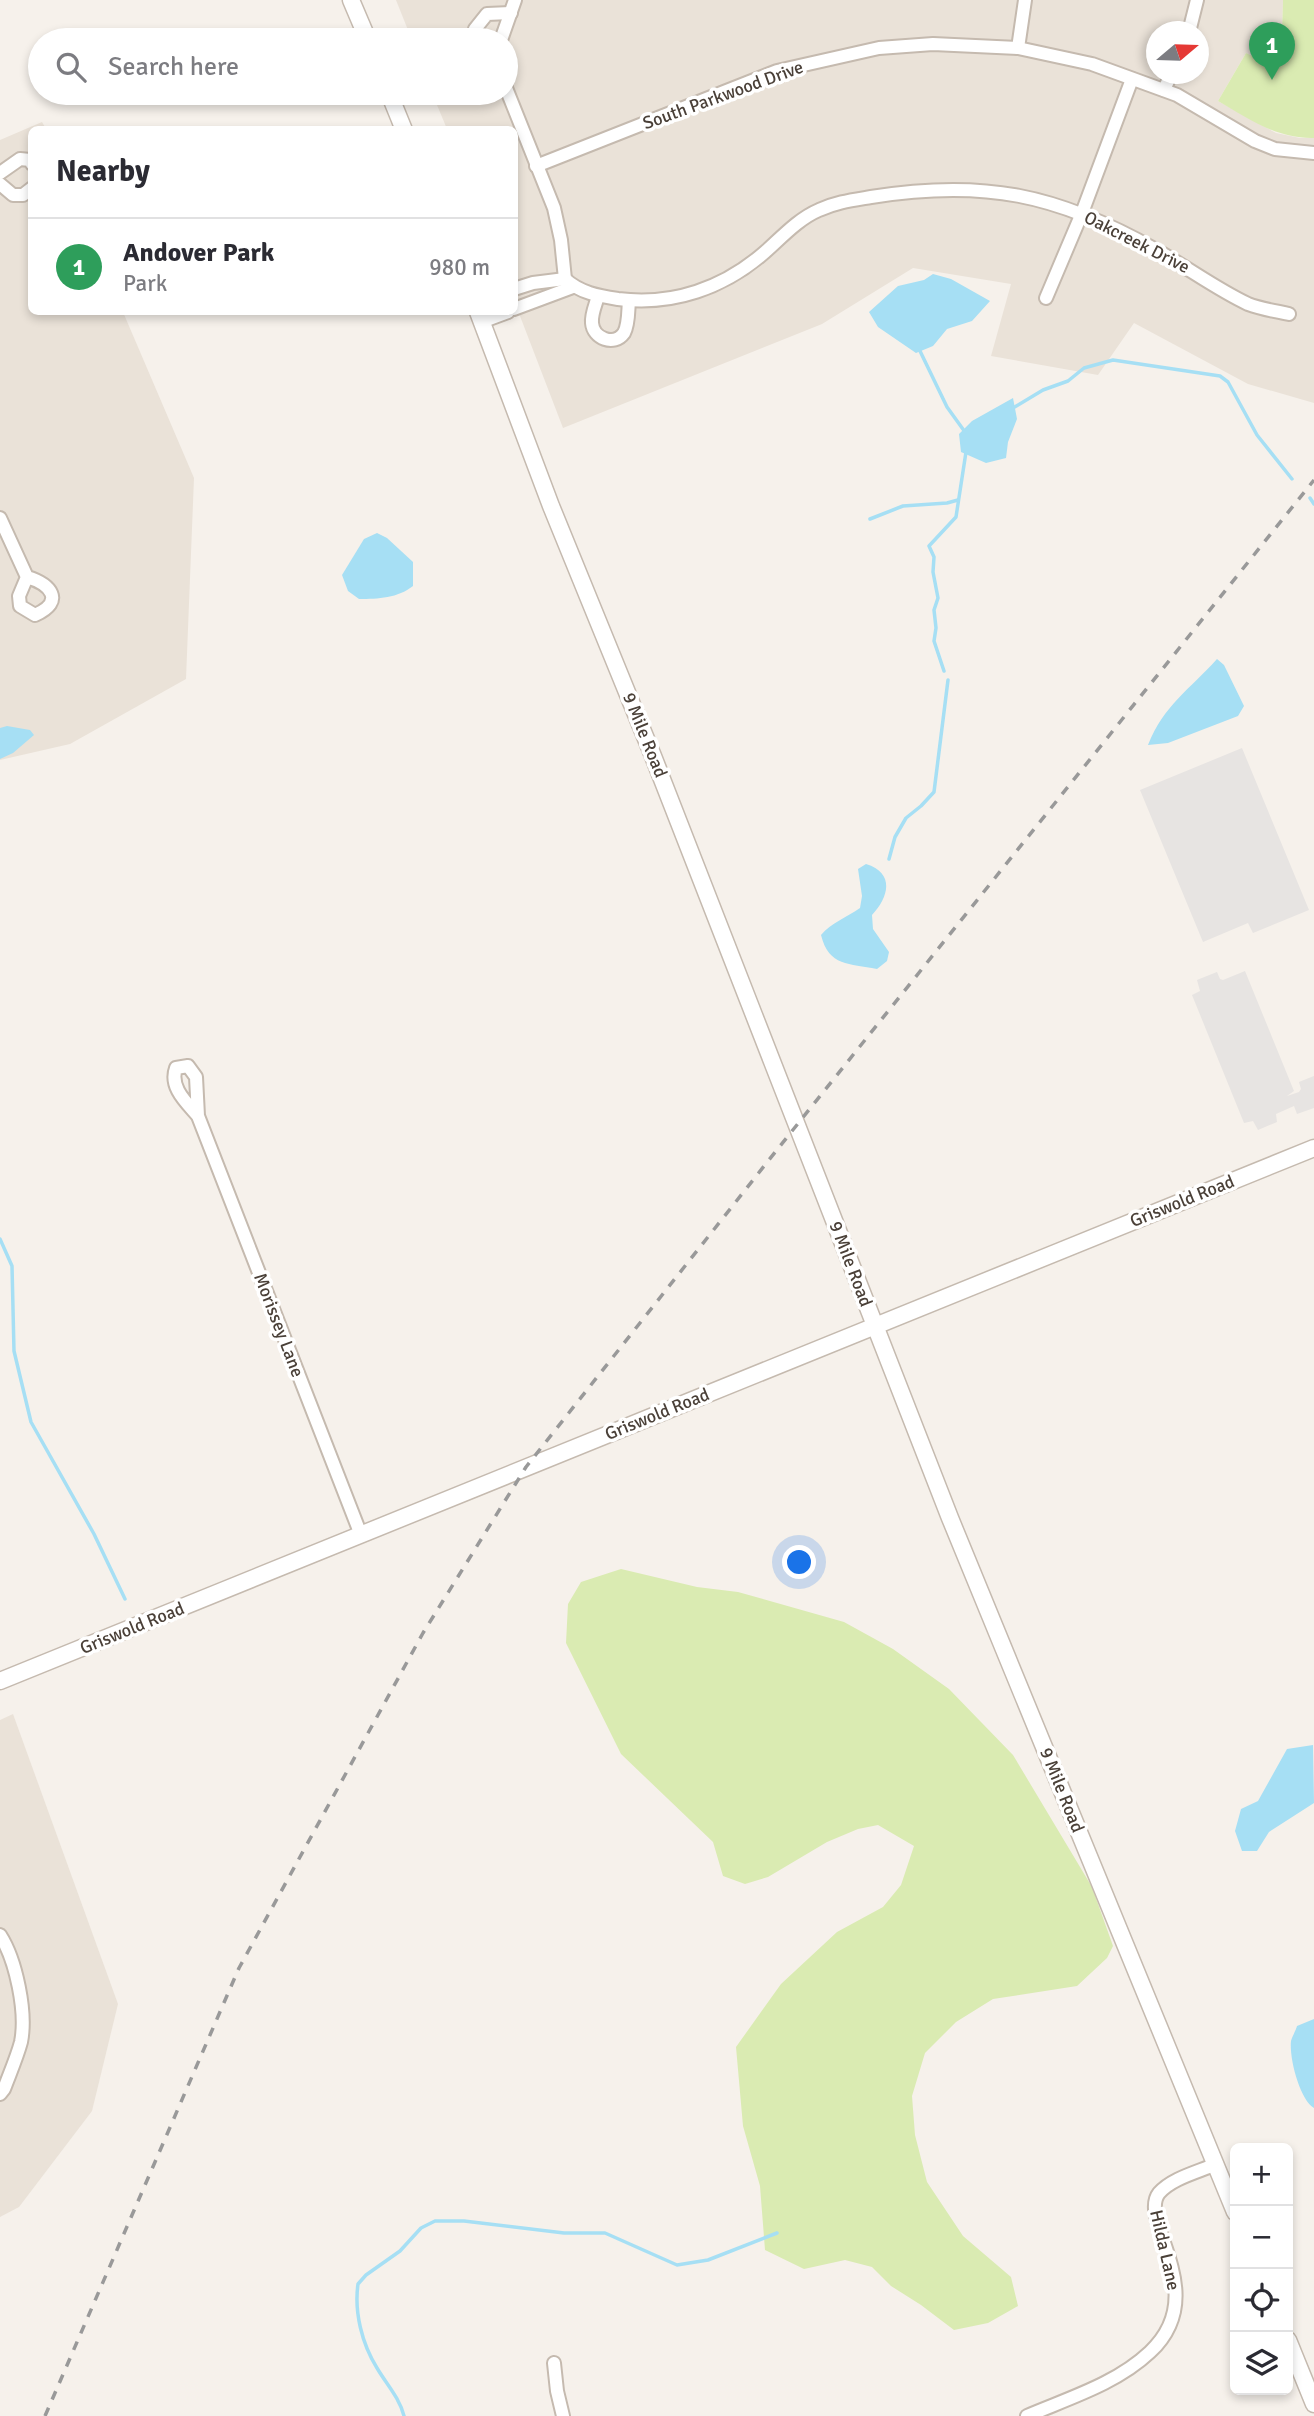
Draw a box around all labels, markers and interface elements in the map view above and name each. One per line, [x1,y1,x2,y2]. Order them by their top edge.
north arrow [1146,21,1209,84]
pin: 1 [1249,22,1295,80]
search box [28,28,518,105]
icon: search [52,48,90,86]
text: Search here [108,51,239,83]
street label: South Parkwood Drive [640,56,806,134]
text: Nearby [56,153,150,190]
street label: Oakcreek Drive [1081,206,1193,278]
text: Andover Park [123,237,274,269]
text: 1 [73,253,85,282]
text: 980 m [429,253,490,282]
text: Park [123,269,167,298]
street label: 9 Mile Road [618,689,672,781]
street label: Griswold Road [1127,1170,1237,1232]
street label: 9 Mile Road [825,1218,877,1310]
street label: Morissey Lane [249,1270,309,1380]
street label: Griswold Road [602,1383,712,1445]
your location [782,1545,816,1579]
street label: Griswold Road [77,1597,187,1659]
street label: 9 Mile Road [1035,1744,1089,1836]
map controls [1230,2143,1293,2395]
button: + [1230,2143,1293,2206]
button: − [1230,2206,1293,2269]
street label: Hilda Lane [1145,2208,1185,2292]
button: locate [1230,2269,1293,2332]
button: layers [1230,2332,1293,2395]

